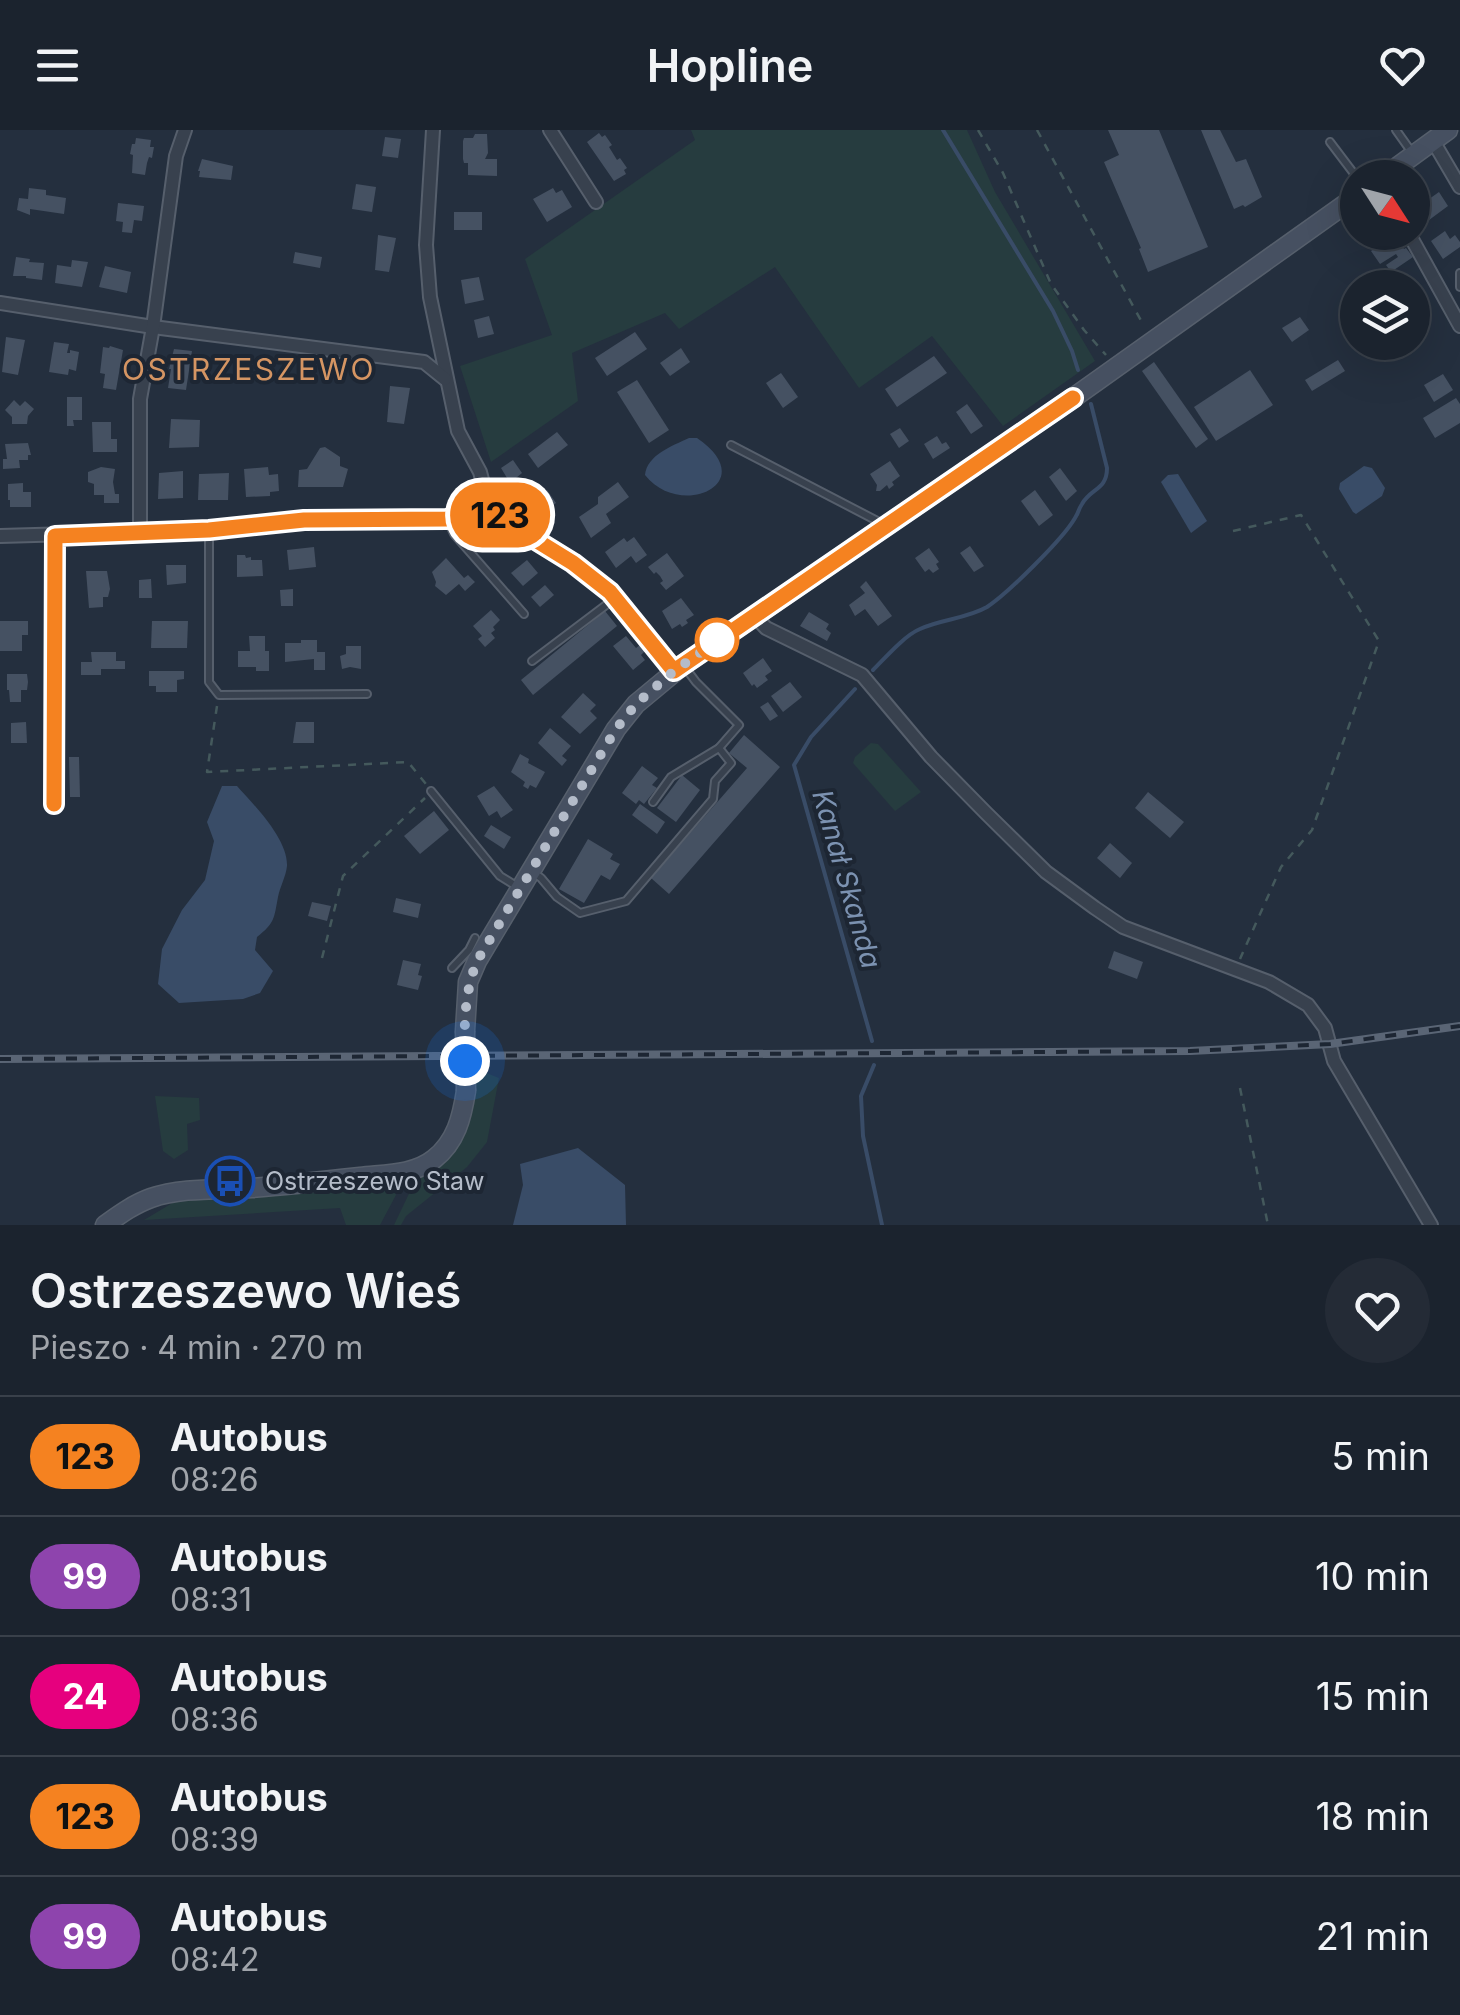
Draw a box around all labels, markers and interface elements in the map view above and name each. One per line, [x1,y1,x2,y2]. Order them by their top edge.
icon: menu [30,38,85,93]
text: Hopline [647,38,813,93]
icon: heart [1375,38,1430,93]
north arrow [1340,160,1430,250]
map controls [1340,160,1430,360]
button: layers [1340,270,1430,360]
district label: OSTRZESZEWO [122,351,376,387]
line badge: 123 [442,482,558,548]
text: 123 [470,494,530,536]
unlabelled marker [696,619,738,661]
water label: Kanał Skanda [805,786,889,972]
your location [440,1036,490,1086]
bus stop icon: Ostrzeszewo Staw [204,1155,256,1207]
place label: Ostrzeszewo Staw [265,1166,485,1196]
button: heart [1325,1258,1430,1363]
text: Ostrzeszewo Wieś [30,1261,461,1320]
text: Pieszo · 4 min · 270 m [30,1328,363,1367]
text: Autobus [170,1414,328,1460]
text: 5 min [1331,1433,1430,1479]
text: 123 [55,1435,115,1477]
text: 08:26 [170,1460,259,1499]
text: Autobus [170,1534,328,1580]
text: 10 min [1315,1553,1430,1599]
text: 99 [62,1555,108,1597]
text: 08:31 [170,1580,252,1619]
text: Autobus [170,1654,328,1700]
text: 15 min [1316,1673,1430,1719]
text: 24 [62,1675,108,1717]
text: 08:36 [170,1700,259,1739]
text: Autobus [170,1774,328,1820]
text: 18 min [1315,1793,1430,1839]
text: 123 [55,1795,115,1837]
text: 08:39 [170,1820,259,1859]
text: Autobus [170,1894,328,1940]
text: 21 min [1316,1913,1430,1959]
text: 99 [62,1915,108,1957]
text: 08:42 [170,1940,259,1979]

